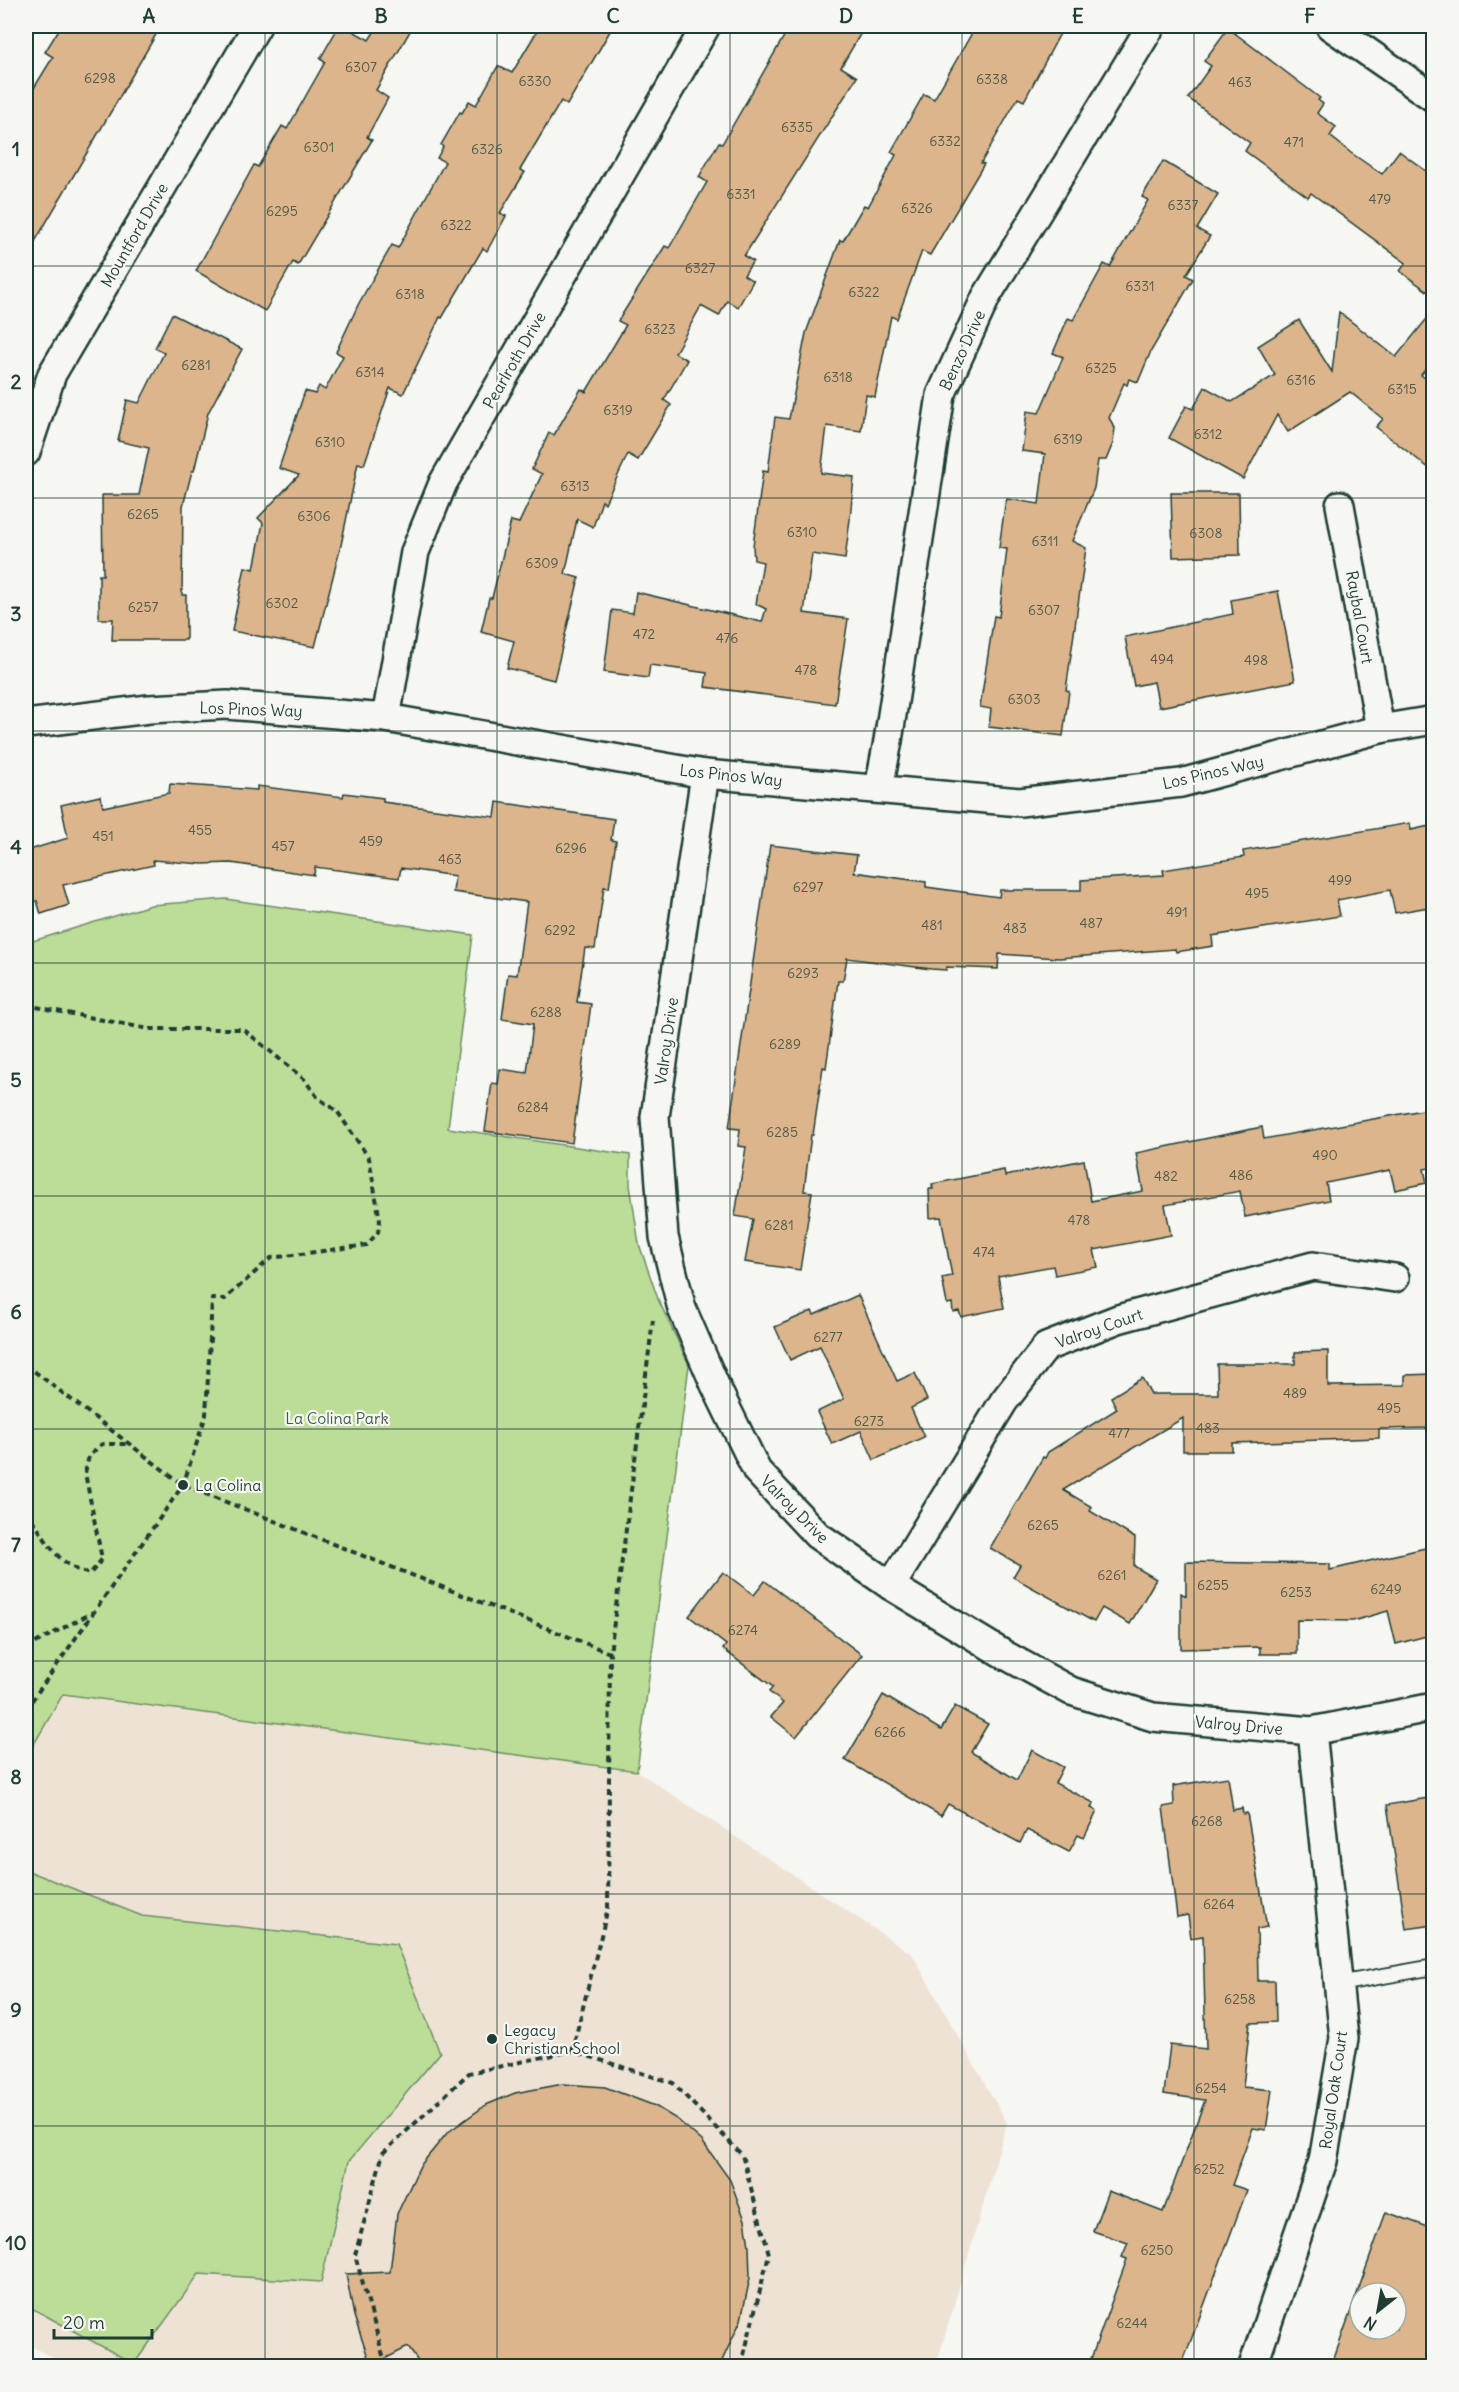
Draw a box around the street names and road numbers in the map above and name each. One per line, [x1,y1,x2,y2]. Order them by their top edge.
street label: Mountford Drive [96,179,172,291]
street label: Benzo Drive [935,307,989,393]
street label: Pearlroth Drive [478,308,550,412]
street label: Raybal Court [1342,569,1378,666]
street label: Los Pinos Way [199,697,303,721]
street label: Los Pinos Way [1160,751,1266,793]
street label: Los Pinos Way [679,760,783,790]
street label: Valroy Drive [650,996,682,1086]
street label: Valroy Court [1053,1304,1146,1352]
street label: Valroy Drive [757,1471,833,1547]
street label: Valroy Drive [1194,1711,1284,1739]
street label: Royal Oak Court [1315,2029,1351,2150]

